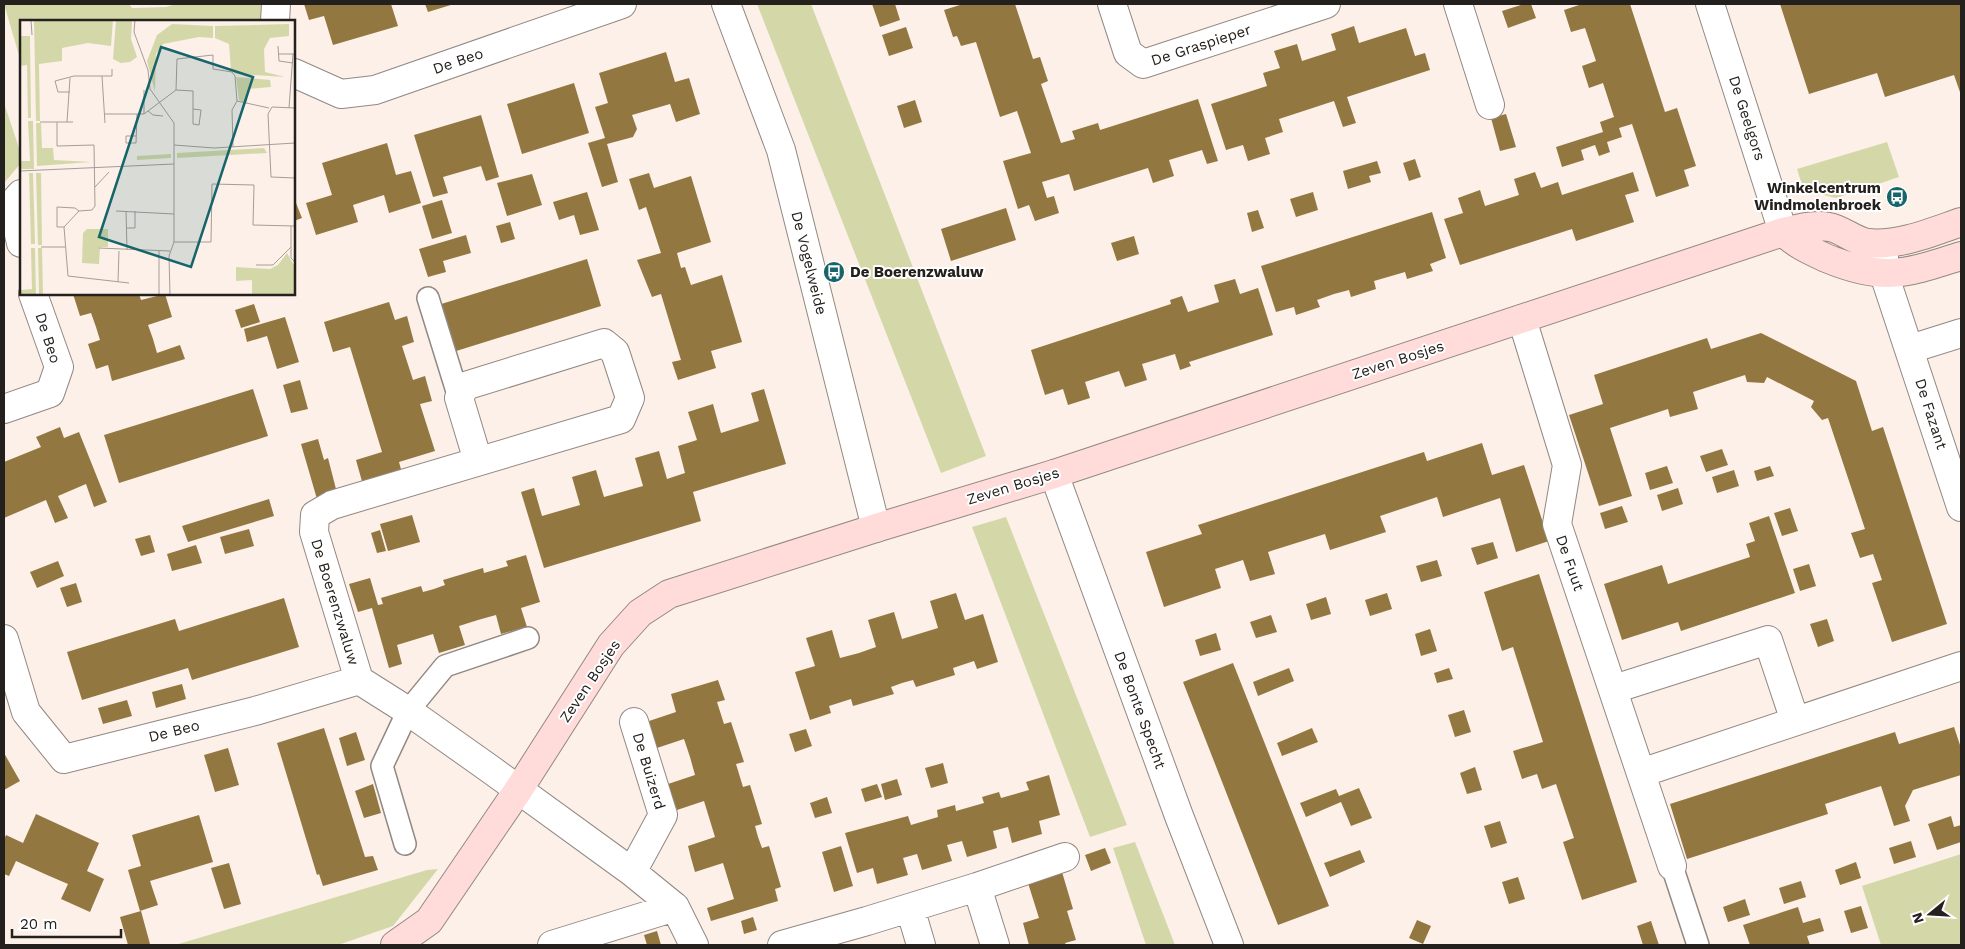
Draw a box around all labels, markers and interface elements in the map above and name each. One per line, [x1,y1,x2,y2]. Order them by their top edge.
inset map [20,20,295,295]
street label: De Graspieper [1149,20,1253,70]
street label: De Beo [430,44,486,78]
street label: De Geelgors [1725,73,1769,163]
place label: Winkelcentrum Windmolenbroek [1754,179,1882,214]
bus stop icon: Winkelcentrum Windmolenbroek [1885,185,1909,209]
street label: De Vogelweide [787,209,831,317]
bus stop icon: De Boerenzwaluw [822,260,846,284]
place label: De Boerenzwaluw [850,263,984,281]
street label: De Beo [31,310,65,366]
street label: Zeven Bosjes [1350,337,1446,383]
street label: De Fazant [1911,376,1951,452]
street label: Zeven Bosjes [965,463,1061,509]
street label: De Fuut [1552,533,1588,594]
street label: De Boerenzwaluw [307,537,363,668]
street label: Zeven Bosjes [556,636,624,726]
street label: De Bonte Specht [1110,649,1170,772]
street label: De Beo [147,716,201,746]
street label: De Buizerd [629,730,669,812]
north arrow [1905,889,1955,939]
scale bar [12,906,121,938]
text: N [1908,911,1927,925]
text: 20 m [20,915,58,933]

